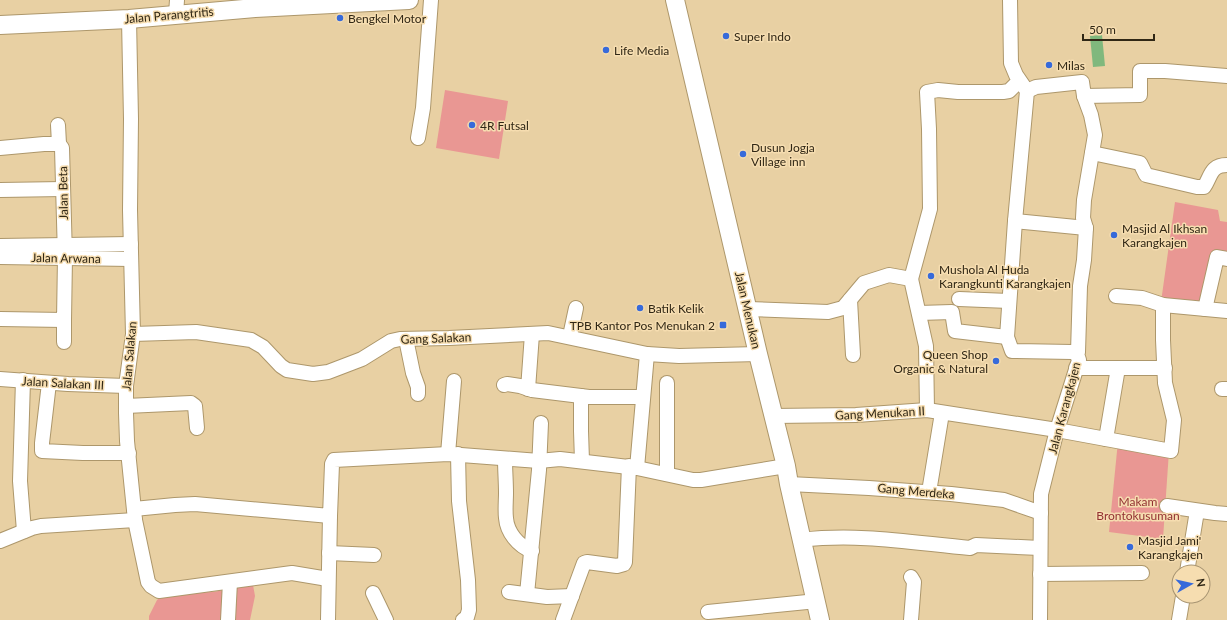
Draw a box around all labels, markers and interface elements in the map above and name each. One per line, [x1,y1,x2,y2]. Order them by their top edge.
street label: Jalan Parangtritis [124,4,214,26]
place label: Bengkel Motor [348,11,427,26]
marker: Bengkel Motor [335,13,345,23]
scale bar [1083,16,1154,42]
text: 50 m [1089,22,1116,37]
place label: Super Indo [734,29,791,44]
marker: Super Indo [721,31,731,41]
place label: Life Media [614,43,669,58]
marker: Life Media [601,45,611,55]
place label: Milas [1057,58,1085,73]
marker: Milas [1044,60,1054,70]
place label: 4R Futsal [480,118,529,133]
marker: 4R Futsal [467,120,477,130]
place label: Dusun Jogja Village inn [751,140,815,169]
marker: Dusun Jogja Village inn [738,149,748,159]
street label: Jalan Beta [55,166,71,220]
place label: Masjid Al Ikhsan Karangkajen [1122,221,1207,250]
marker: Masjid Al Ikhsan Karangkajen [1109,230,1119,240]
street label: Jalan Arwana [31,250,101,266]
place label: Mushola Al Huda Karangkunti Karangkajen [939,262,1071,291]
street label: Jalan Menukan [732,270,764,350]
marker: Mushola Al Huda Karangkunti Karangkajen [926,271,936,281]
place label: Batik Kelik [648,301,705,316]
marker: Batik Kelik [635,303,645,313]
place label: TPB Kantor Pos Menukan 2 [570,318,715,333]
marker: TPB Kantor Pos Menukan 2 [718,320,728,330]
street label: Jalan Salakan [119,321,139,391]
street label: Gang Salakan [400,329,472,347]
place label: Queen Shop Organic & Natural [893,347,988,376]
marker: Queen Shop Organic & Natural [991,356,1001,366]
street label: Jalan Karangkajen [1045,360,1083,456]
street label: Jalan Salakan III [21,373,105,393]
street label: Gang Menukan II [835,403,925,423]
street label: Gang Merdeka [877,480,955,502]
park label: Makam Brontokusuman [1096,494,1180,523]
place label: Masjid Jami' Karangkajen [1138,533,1203,562]
marker: Masjid Jami' Karangkajen [1125,542,1135,552]
north arrow [1171,564,1211,604]
text: N [1194,577,1208,588]

